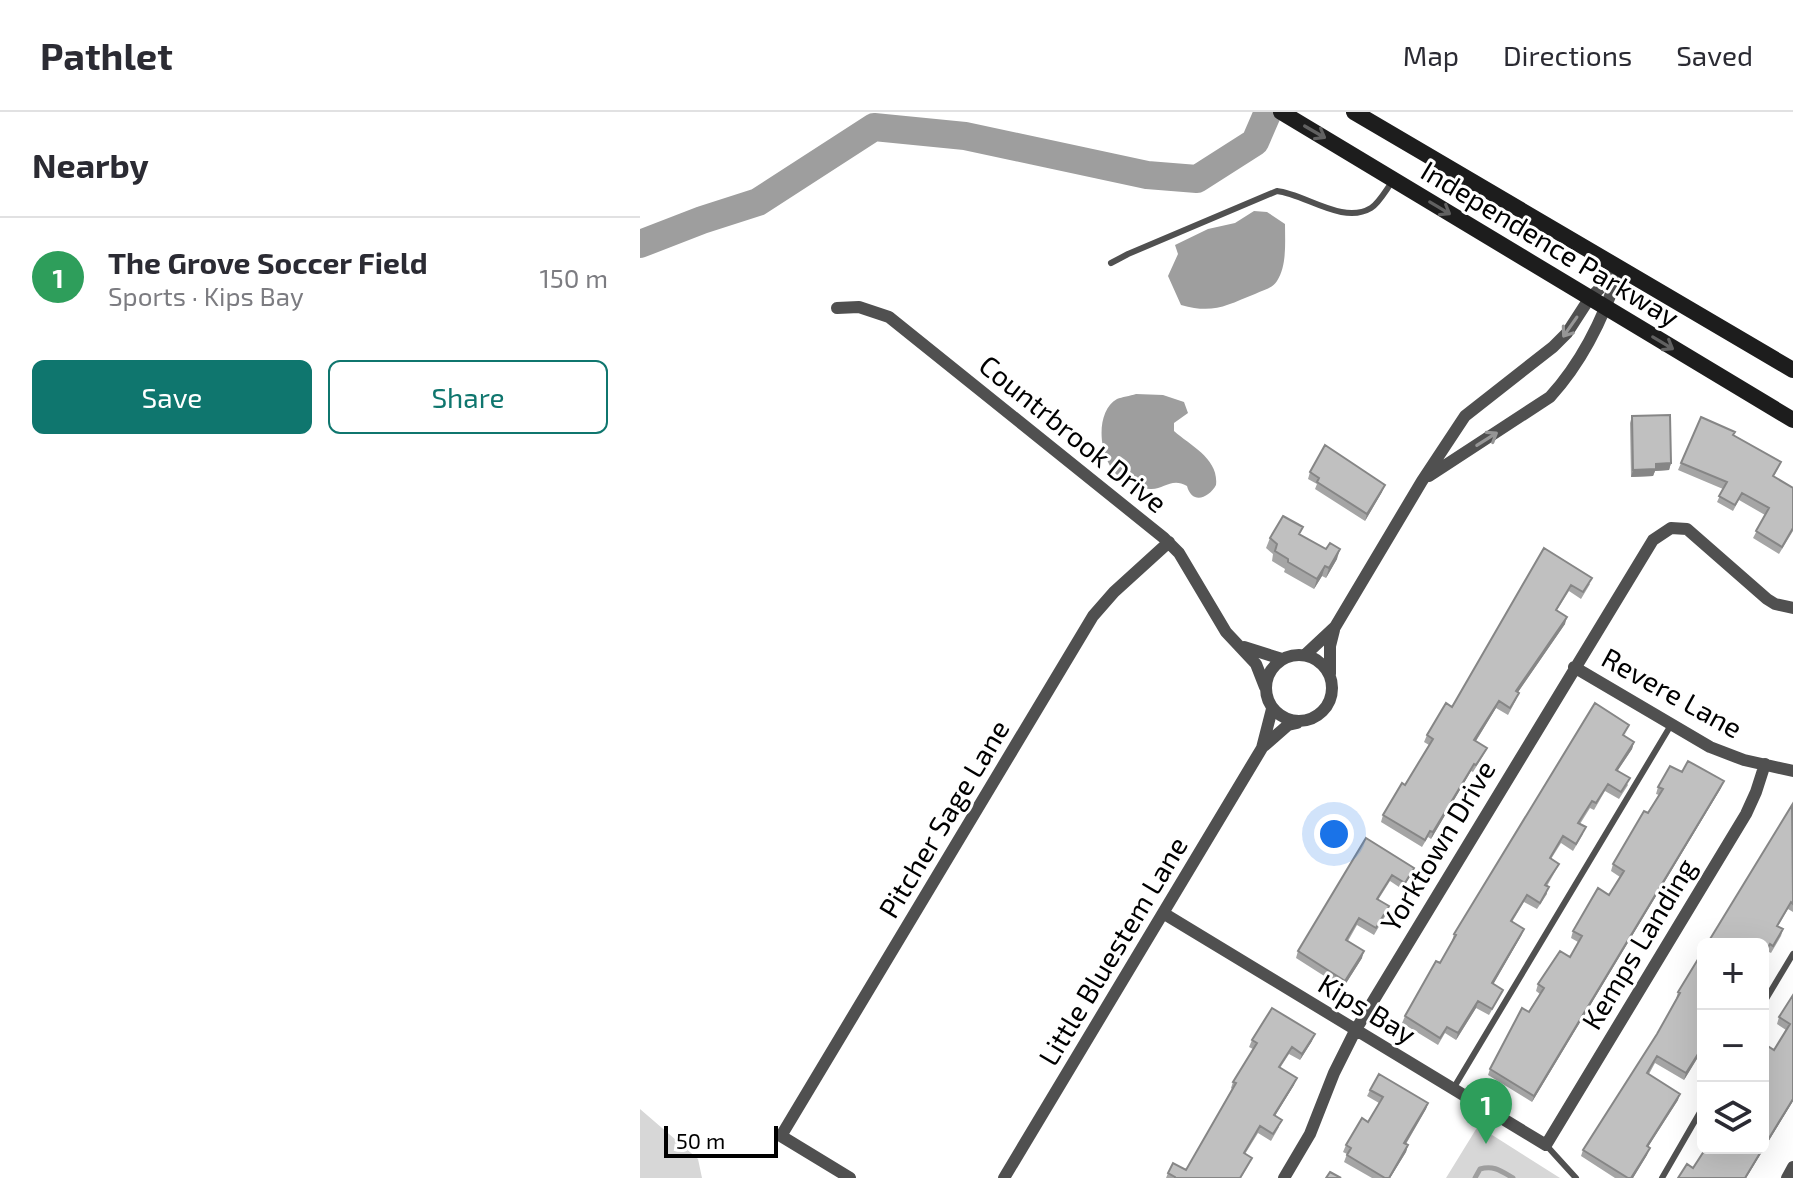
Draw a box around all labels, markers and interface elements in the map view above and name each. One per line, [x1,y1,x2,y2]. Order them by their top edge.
text: Pathlet [40,32,173,78]
text: Map [1403,38,1459,72]
text: Directions [1503,38,1632,72]
text: Saved [1676,38,1753,72]
one-way arrow [1303,124,1326,140]
text: Nearby [32,144,149,185]
street label: Independence Parkway [1415,153,1686,334]
one-way arrow [1428,200,1451,216]
text: The Grove Soccer Field [108,244,428,280]
text: 1 [52,262,64,293]
text: 150 m [539,262,608,293]
text: Sports · Kips Bay [108,280,304,311]
one-way arrow [1562,315,1578,337]
one-way arrow [1651,335,1674,351]
street label: Countrbrook Drive [973,347,1174,519]
button: Save [32,360,312,434]
button: Share [328,360,608,434]
one-way arrow [1475,430,1498,446]
street label: Revere Lane [1596,640,1749,745]
street label: Pitcher Sage Lane [871,713,1016,924]
street label: Yorktown Drive [1373,754,1502,937]
your location [1314,814,1354,854]
street label: Little Bluestem Lane [1030,830,1194,1071]
street label: Kemps Landing [1574,852,1703,1035]
map controls [1697,938,1769,1154]
button: + [1697,938,1769,1010]
street label: Kips Bay [1313,966,1423,1051]
button: − [1697,1010,1769,1082]
pin: 1 [1460,1078,1512,1144]
button: layers [1697,1082,1769,1154]
scale bar [664,1122,778,1158]
text: 50 m [676,1127,725,1153]

